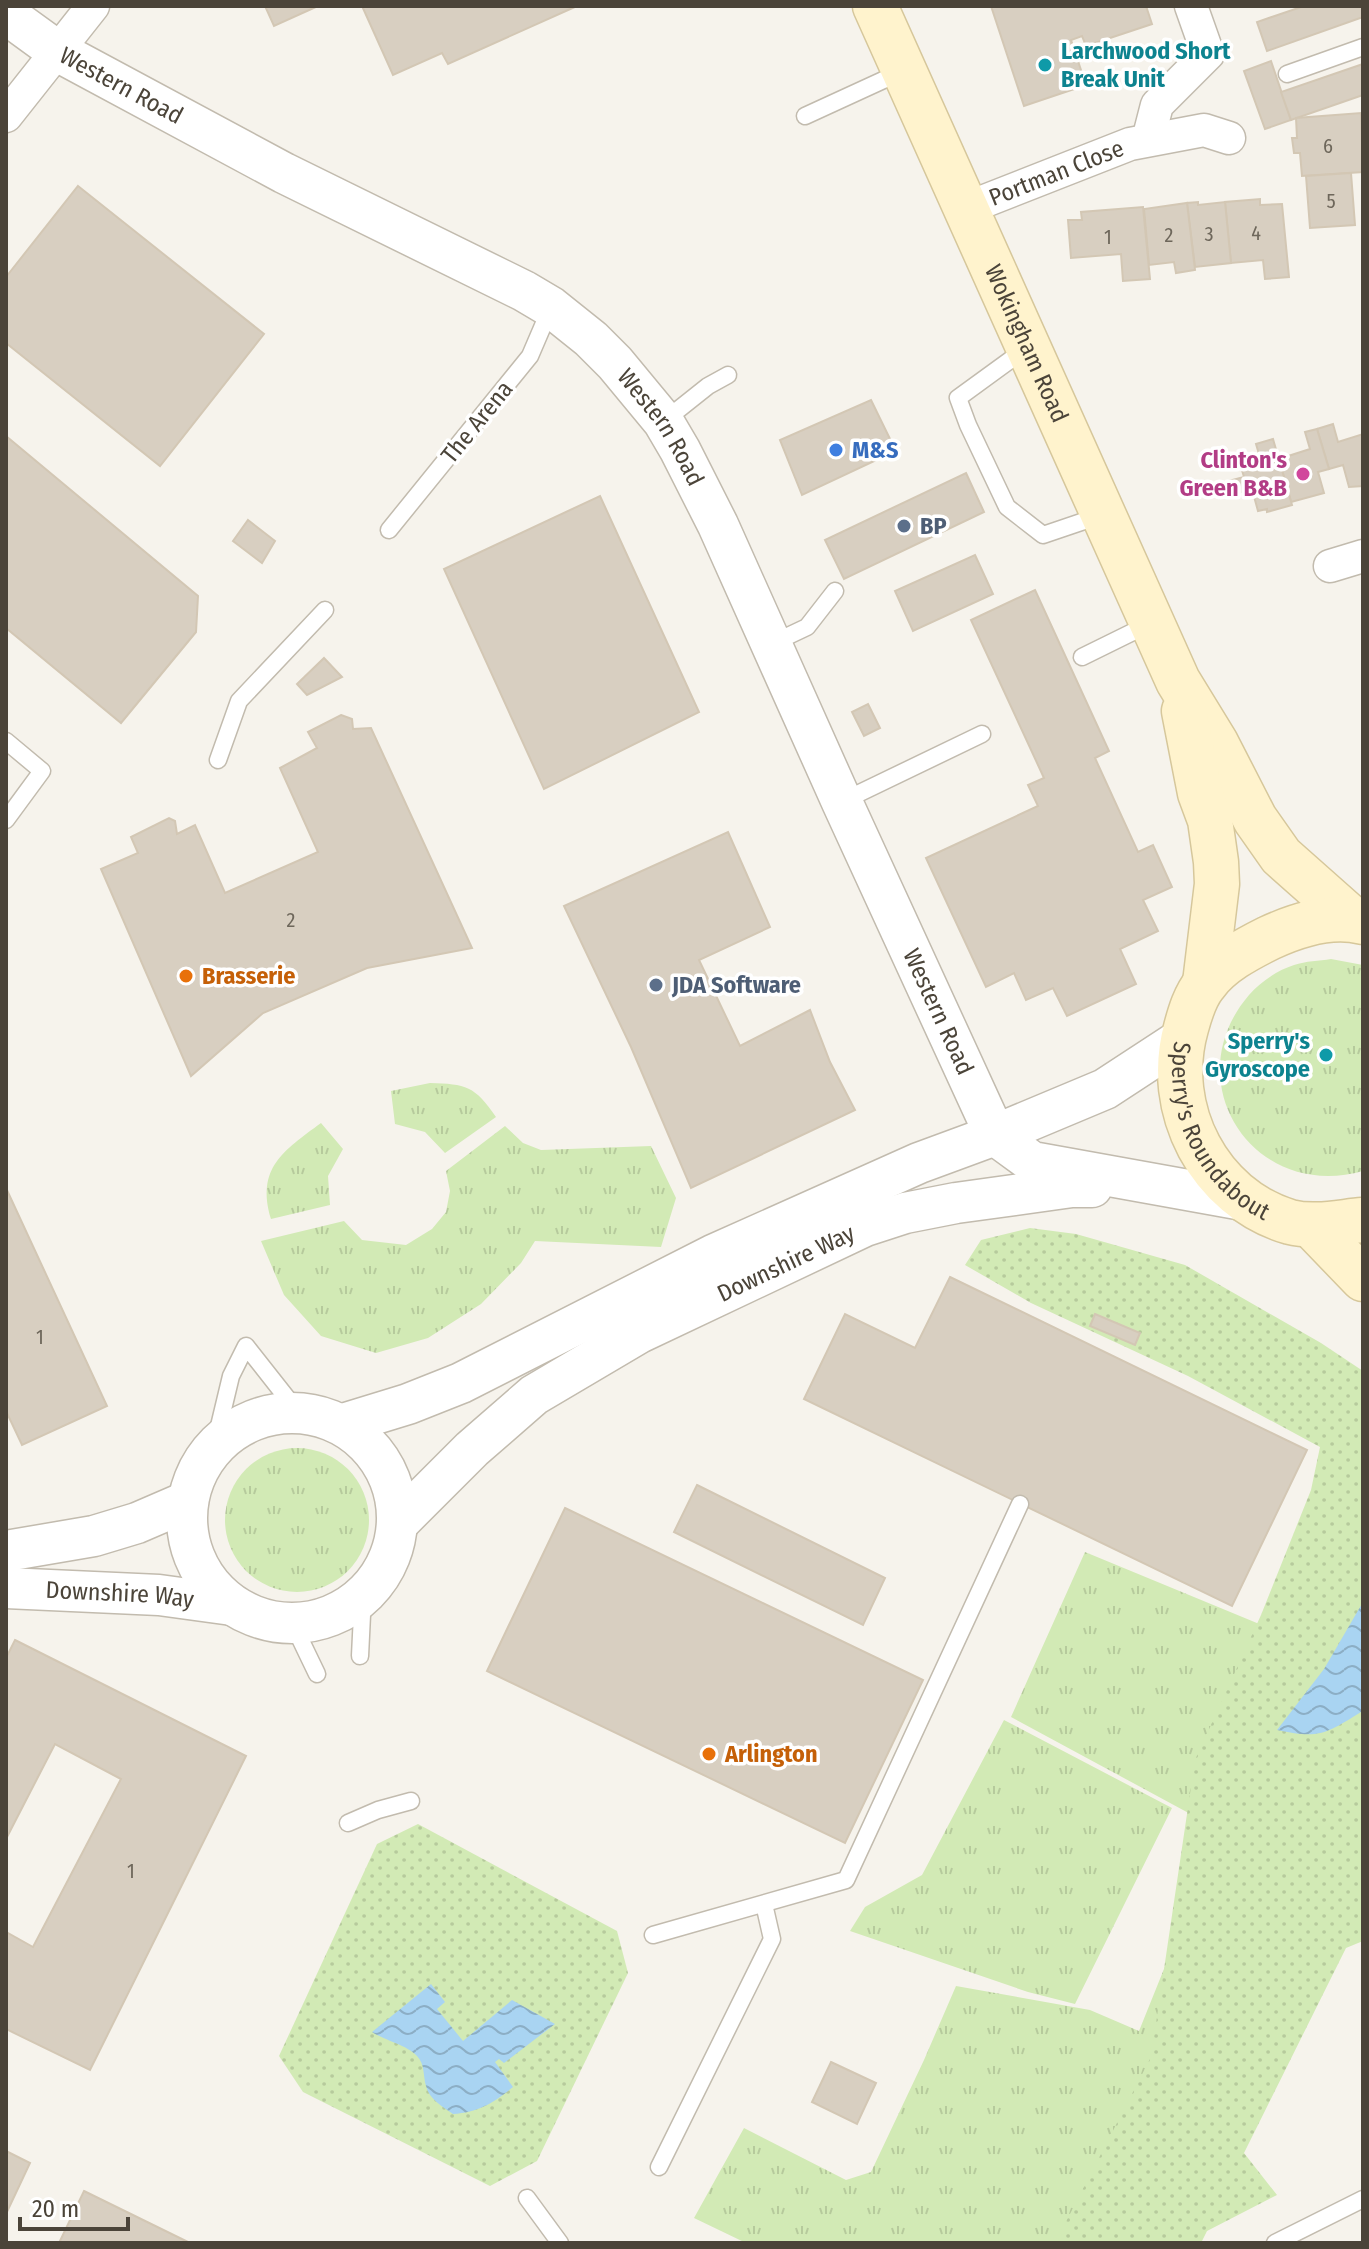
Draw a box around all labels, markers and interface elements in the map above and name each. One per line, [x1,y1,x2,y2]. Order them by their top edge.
place label: Larchwood Short Break Unit [1061,37,1231,93]
street label: Western Road [55,41,188,130]
marker: Larchwood Short Break Unit [1036,56,1054,74]
street label: Portman Close [985,134,1128,212]
house number: 6 [1323,134,1333,158]
house number: 5 [1326,189,1336,213]
house number: 4 [1251,221,1261,245]
house number: 3 [1204,222,1214,246]
house number: 2 [1165,223,1174,247]
house number: 1 [1104,225,1112,249]
street label: Wokingham Road [979,260,1074,427]
street label: Western Road [612,363,710,490]
street label: The Arena [435,375,519,469]
place label: M&S [852,436,898,464]
marker: M&S [827,441,845,459]
place label: Clinton's Green B&B [1179,446,1287,502]
marker: Clinton's Green B&B [1294,465,1312,483]
place label: BP [920,512,946,540]
marker: BP [895,517,913,535]
house number: 2 [287,908,296,932]
street label: Western Road [897,944,979,1079]
place label: Brasserie [202,962,296,990]
marker: Brasserie [177,967,195,985]
place label: JDA Software [671,971,801,999]
marker: JDA Software [647,976,665,994]
place label: Sperry's Gyroscope [1205,1027,1310,1083]
street label: Sperry's Roundabout [1166,1040,1274,1226]
marker: Sperry's Gyroscope [1317,1046,1335,1064]
street label: Downshire Way [713,1219,859,1308]
house number: 1 [36,1325,44,1349]
street label: Downshire Way [45,1576,196,1614]
place label: Arlington [724,1740,818,1768]
marker: Arlington [700,1745,718,1763]
house number: 1 [127,1859,135,1883]
scale bar [20,2181,128,2231]
text: 20 m [32,2195,79,2223]

